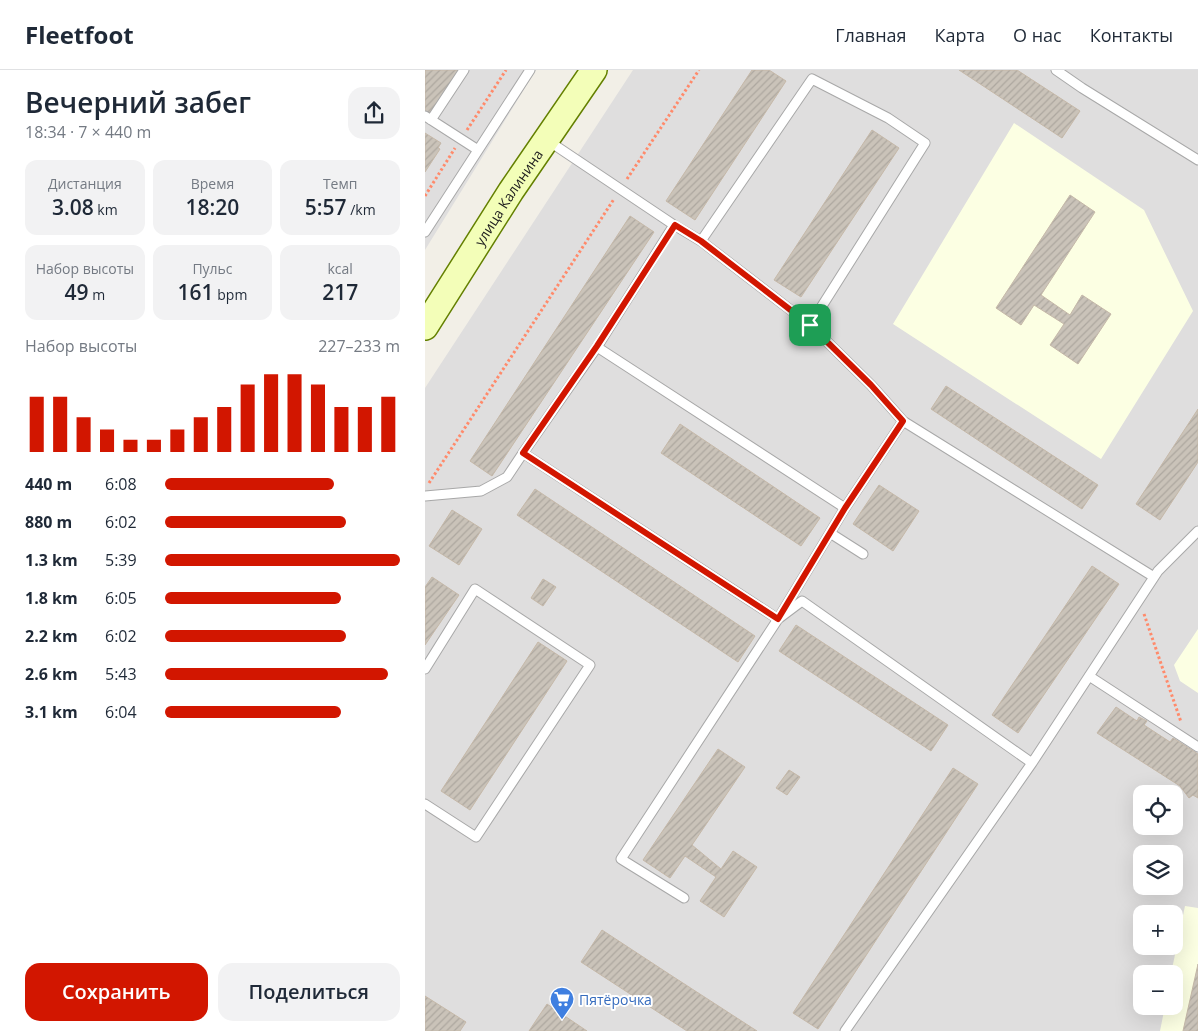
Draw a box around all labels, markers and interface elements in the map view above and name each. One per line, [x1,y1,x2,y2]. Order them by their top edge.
text: Fleetfoot [25,18,134,51]
text: Главная [835,23,907,47]
text: Карта [935,23,985,47]
text: О нас [1013,23,1062,47]
text: Контакты [1090,23,1173,47]
text: Вечерний забег [25,83,251,121]
button: share [348,87,400,139]
text: 18:34 · 7 × 440 m [25,121,151,143]
street label: улица Калинина [469,145,547,249]
text: Дистанция [48,174,122,193]
text: Время [191,174,234,193]
text: Темп [323,174,357,193]
text: 3.08 [52,193,94,221]
text: 18:20 [186,193,239,221]
text: 5:57 [305,193,347,221]
text: km [94,200,118,219]
text: /km [347,200,376,219]
text: Набор высоты [36,259,134,278]
text: Пульс [192,259,233,278]
text: kcal [327,259,353,278]
text: 49 [65,278,89,306]
text: 161 [178,278,214,306]
text: 217 [322,278,358,306]
text: m [89,285,105,304]
text: bpm [214,285,247,304]
pin [789,304,831,346]
icon: arrive [796,311,824,339]
text: Набор высоты [25,335,137,357]
text: 227–233 m [318,335,400,357]
text: 440 m [25,473,72,495]
text: 6:08 [105,473,137,495]
text: 880 m [25,511,72,533]
text: 6:02 [105,511,137,533]
text: 1.3 km [25,549,78,571]
text: 5:39 [105,549,137,571]
text: 1.8 km [25,587,78,609]
text: 6:05 [105,587,137,609]
text: 2.2 km [25,625,78,647]
text: 6:02 [105,625,137,647]
text: 2.6 km [25,663,78,685]
text: 5:43 [105,663,137,685]
text: 3.1 km [25,701,78,723]
text: 6:04 [105,701,137,723]
map controls [1133,785,1183,1015]
button: locate [1133,785,1183,835]
button: layers [1133,845,1183,895]
button: + [1133,905,1183,955]
button: Сохранить [25,963,208,1021]
button: Поделиться [218,963,400,1021]
button: − [1133,965,1183,1015]
supermarket icon: Пятёрочка [549,986,575,1020]
place label: Пятёрочка [579,990,652,1009]

